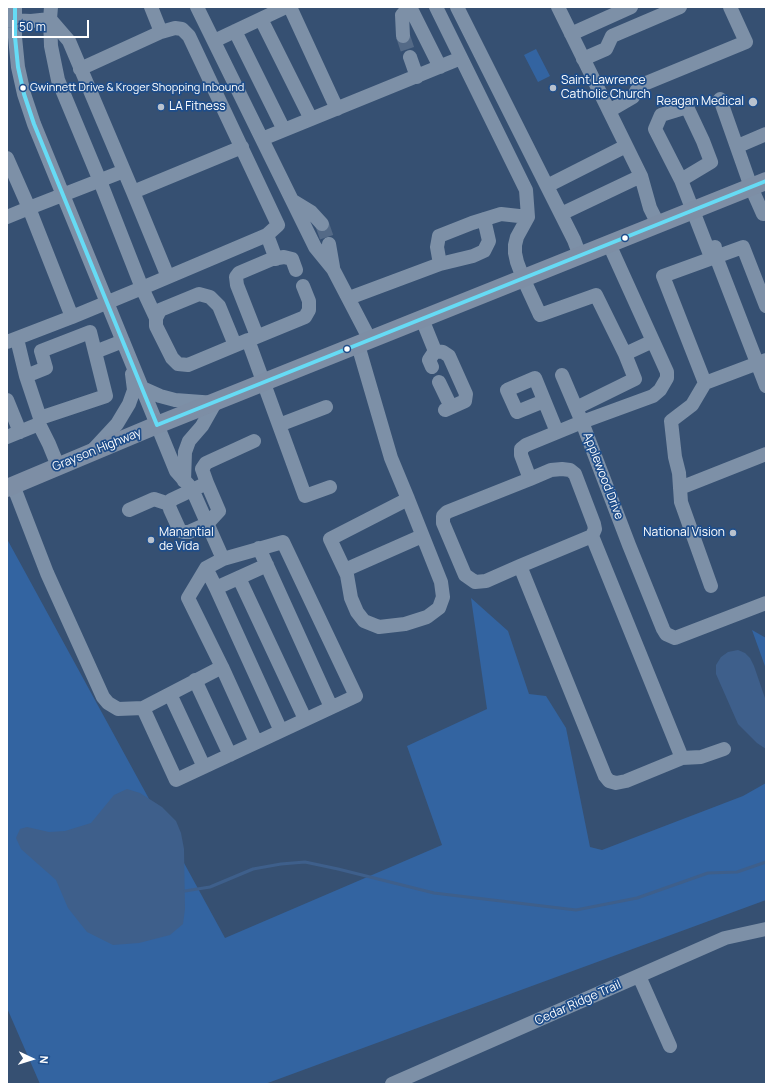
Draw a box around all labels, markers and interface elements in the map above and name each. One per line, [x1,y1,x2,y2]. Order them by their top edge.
scale bar [14,12,91,38]
text: 50 m [19,18,46,35]
place label: Saint Lawrence Catholic Church [561,74,651,102]
place label: Gwinnett Drive & Kroger Shopping Inbound [30,81,244,95]
marker: Gwinnett Drive & Kroger Shopping Inbound [18,83,28,93]
marker: Saint Lawrence Catholic Church [548,83,558,93]
place label: Reagan Medical [656,95,744,109]
marker: Reagan Medical [747,96,759,108]
place label: LA Fitness [169,100,225,114]
marker: LA Fitness [156,102,166,112]
unlabelled marker [620,233,630,243]
unlabelled marker [342,344,352,354]
street label: Grayson Highway [50,426,144,474]
street label: Applewood Drive [580,430,626,522]
place label: Manantial de Vida [159,526,214,554]
place label: National Vision [643,526,725,540]
marker: National Vision [728,528,738,538]
marker: Manantial de Vida [146,535,156,545]
street label: Cedar Ridge Trail [533,978,623,1028]
north arrow [12,1039,52,1079]
text: N [37,1055,52,1064]

